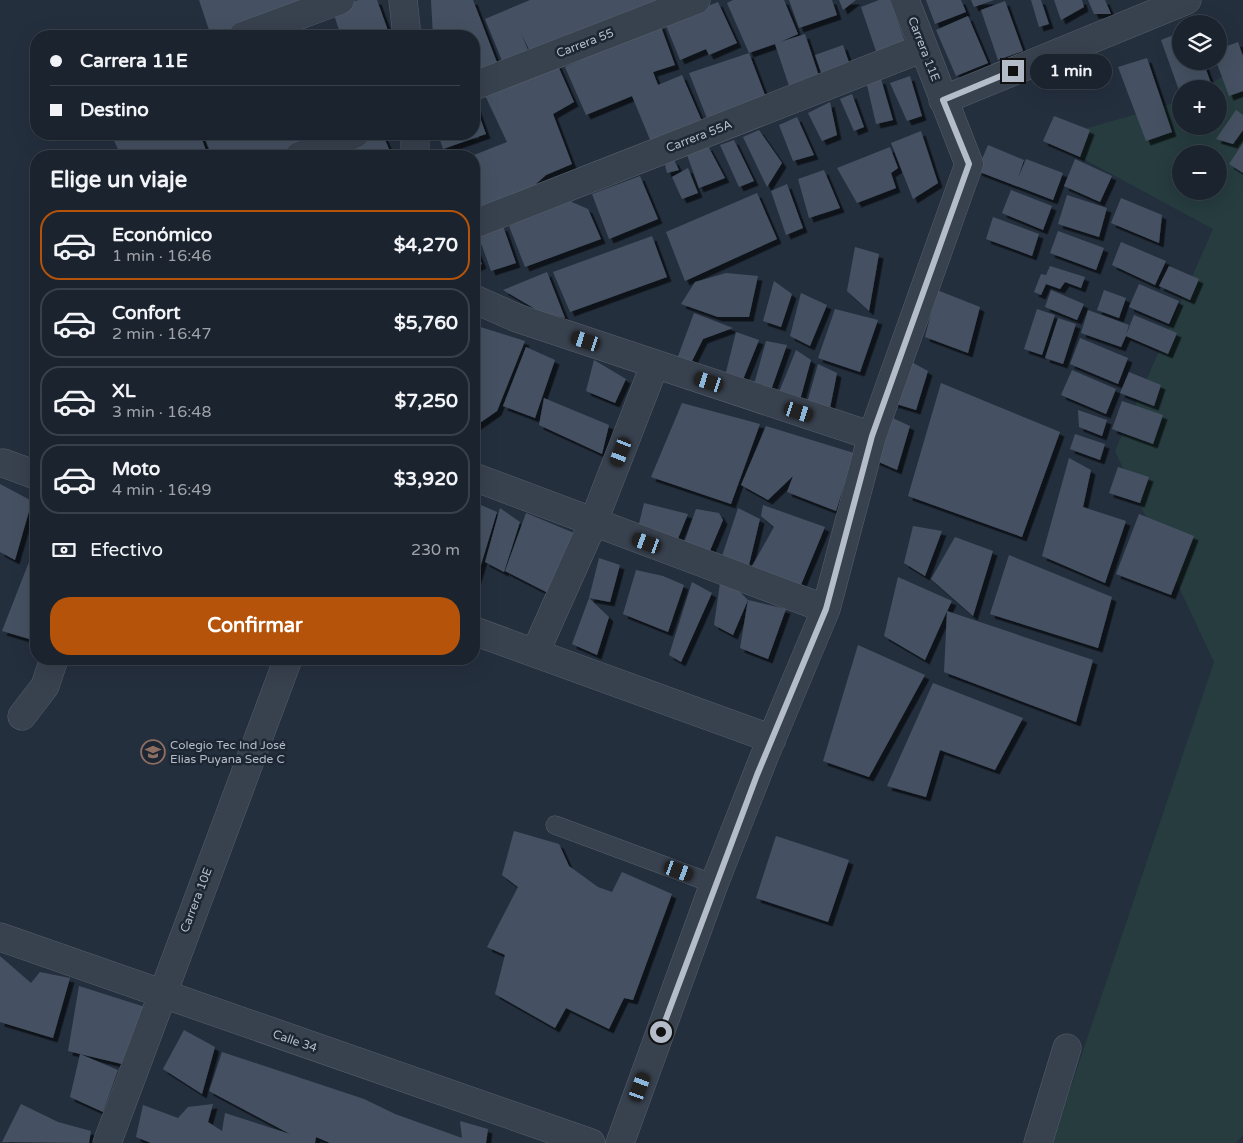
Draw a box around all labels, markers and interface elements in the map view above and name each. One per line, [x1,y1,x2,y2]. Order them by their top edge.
street label: Carrera 11E [905,15,943,84]
map controls [1172,15,1227,200]
button: layers [1172,15,1227,70]
street label: Carrera 55 [554,26,616,60]
text: Carrera 11E [80,50,188,72]
callout: 1 min [1030,54,1113,88]
route end [1002,60,1024,82]
text: 1 min [1050,61,1092,81]
button: + [1172,80,1227,135]
text: Destino [80,99,149,121]
street label: Carrera 55A [664,117,734,155]
button: − [1172,145,1227,200]
text: Elige un viaje [50,167,187,193]
icon: car [52,223,97,268]
text: Económico [112,224,212,246]
text: $4,270 [394,234,458,256]
text: 1 min · 16:46 [112,246,211,266]
icon: car [52,301,97,346]
text: Confort [112,302,181,324]
text: $5,760 [394,312,458,334]
text: 2 min · 16:47 [112,324,211,344]
car [569,329,602,353]
car [692,370,725,394]
icon: car [52,379,97,424]
text: XL [112,380,136,402]
text: $7,250 [395,390,458,412]
car [782,400,815,424]
text: 3 min · 16:48 [112,402,211,422]
car [608,435,633,469]
icon: car [52,457,97,502]
text: Moto [112,458,160,480]
text: $3,920 [394,468,458,490]
text: 4 min · 16:49 [112,480,211,500]
car [630,531,663,555]
icon: cash [50,536,78,564]
text: Efectivo [90,539,163,561]
text: 230 m [411,540,460,560]
button: Confirmar [50,597,460,655]
place label: Colegio Tec Ind José Elias Puyana Sede C [170,738,286,766]
school or university icon: Colegio Tec Ind José Elias Puyana Sede C [140,739,166,765]
car [662,859,695,883]
street label: Carrera 10E [177,865,215,934]
route start [650,1021,672,1043]
street label: Calle 34 [271,1027,319,1055]
car [627,1070,652,1104]

